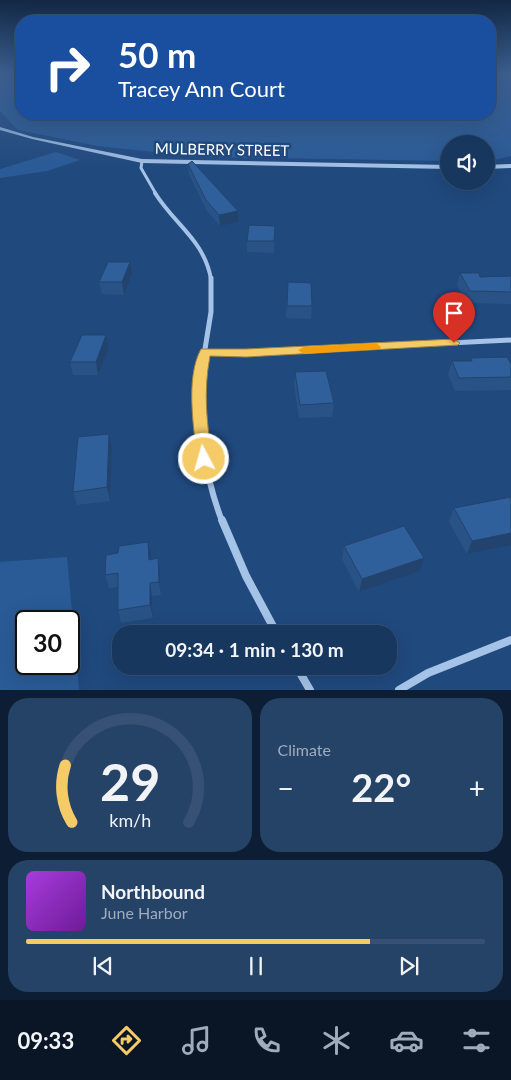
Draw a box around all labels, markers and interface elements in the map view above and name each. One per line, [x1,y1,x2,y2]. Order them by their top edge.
text: 50 m [118,33,196,75]
icon: right [35,35,100,100]
text: Tracey Ann Court [118,75,285,102]
map controls [440,135,495,190]
button: sound [440,135,495,190]
street label: MULBERRY STREET [155,139,290,159]
pin [433,292,475,343]
icon: arrive [440,299,468,327]
position arrow [177,432,229,484]
speed limit sign: 30 [15,610,80,675]
text: 09:34 · 1 min · 130 m [165,638,344,661]
text: Climate [278,740,331,759]
text: 29 [100,750,160,812]
text: 22° [351,764,411,810]
text: − [278,771,294,805]
text: + [469,771,485,805]
text: km/h [109,809,151,831]
text: Northbound [101,880,205,903]
text: June Harbor [101,903,188,922]
icon: previous [89,952,117,980]
icon: pause [242,952,270,980]
icon: next [395,952,423,980]
icon: directions [109,1023,144,1058]
icon: music [179,1023,214,1058]
icon: phone [249,1023,284,1058]
icon: climate [319,1023,354,1058]
icon: car [389,1023,424,1058]
icon: filters [459,1023,494,1058]
text: 09:33 [17,1027,74,1054]

